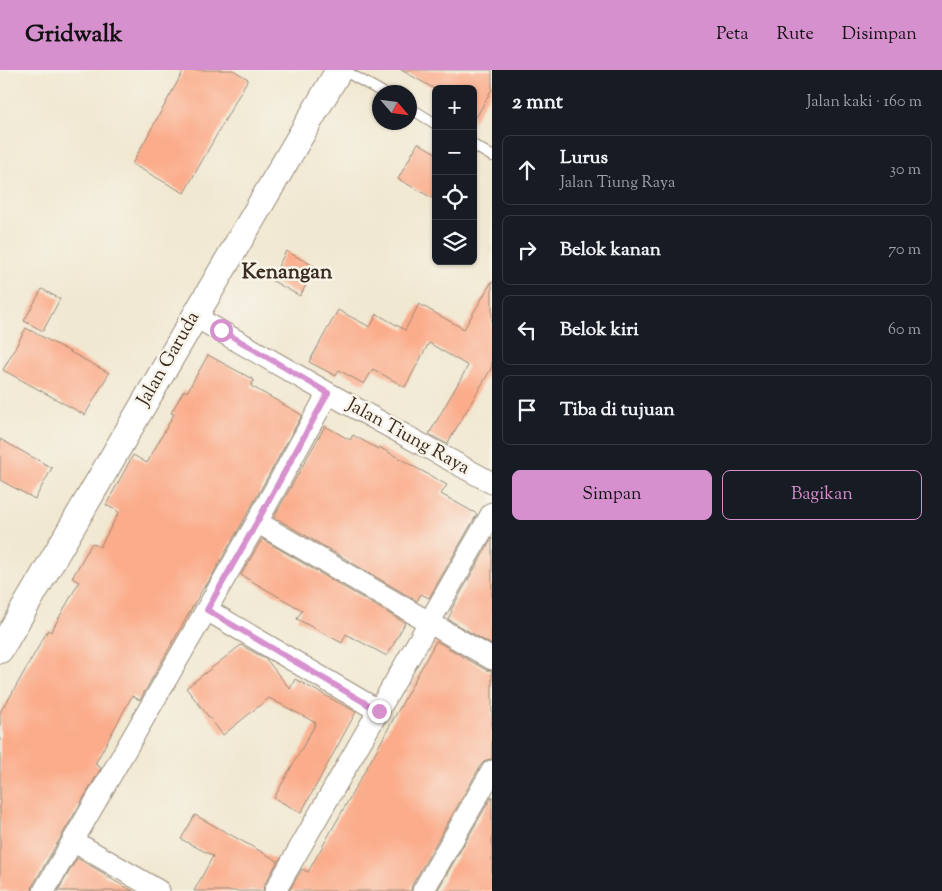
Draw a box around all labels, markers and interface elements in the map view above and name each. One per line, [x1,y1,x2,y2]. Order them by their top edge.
text: Gridwalk [25,18,123,52]
text: Peta [716,22,748,48]
text: Rute [776,22,814,48]
text: Disimpan [842,22,917,48]
north arrow [372,85,417,130]
map controls [432,85,477,265]
button: + [432,85,477,130]
text: 2 mnt [512,88,563,118]
text: Jalan kaki · 160 m [807,91,922,114]
button: − [432,130,477,175]
text: Lurus [560,145,608,172]
icon: ahead [513,156,541,184]
text: 30 m [890,159,921,182]
text: Jalan Tiung Raya [560,172,675,195]
button: locate [432,175,477,220]
button: layers [432,220,477,265]
icon: right [513,236,541,264]
text: Belok kanan [560,237,661,264]
text: 70 m [888,239,921,262]
district label: Kenangan [242,258,333,288]
street label: Jalan Garuda [131,306,207,412]
icon: left [513,316,541,344]
text: Belok kiri [560,317,639,344]
route start [210,319,233,342]
text: 60 m [888,319,921,342]
street label: Jalan Tiung Raya [341,391,475,482]
icon: arrive [513,396,541,424]
text: Tiba di tujuan [560,397,675,424]
button: Simpan [512,470,712,520]
button: Bagikan [722,470,922,520]
route end [368,700,391,723]

